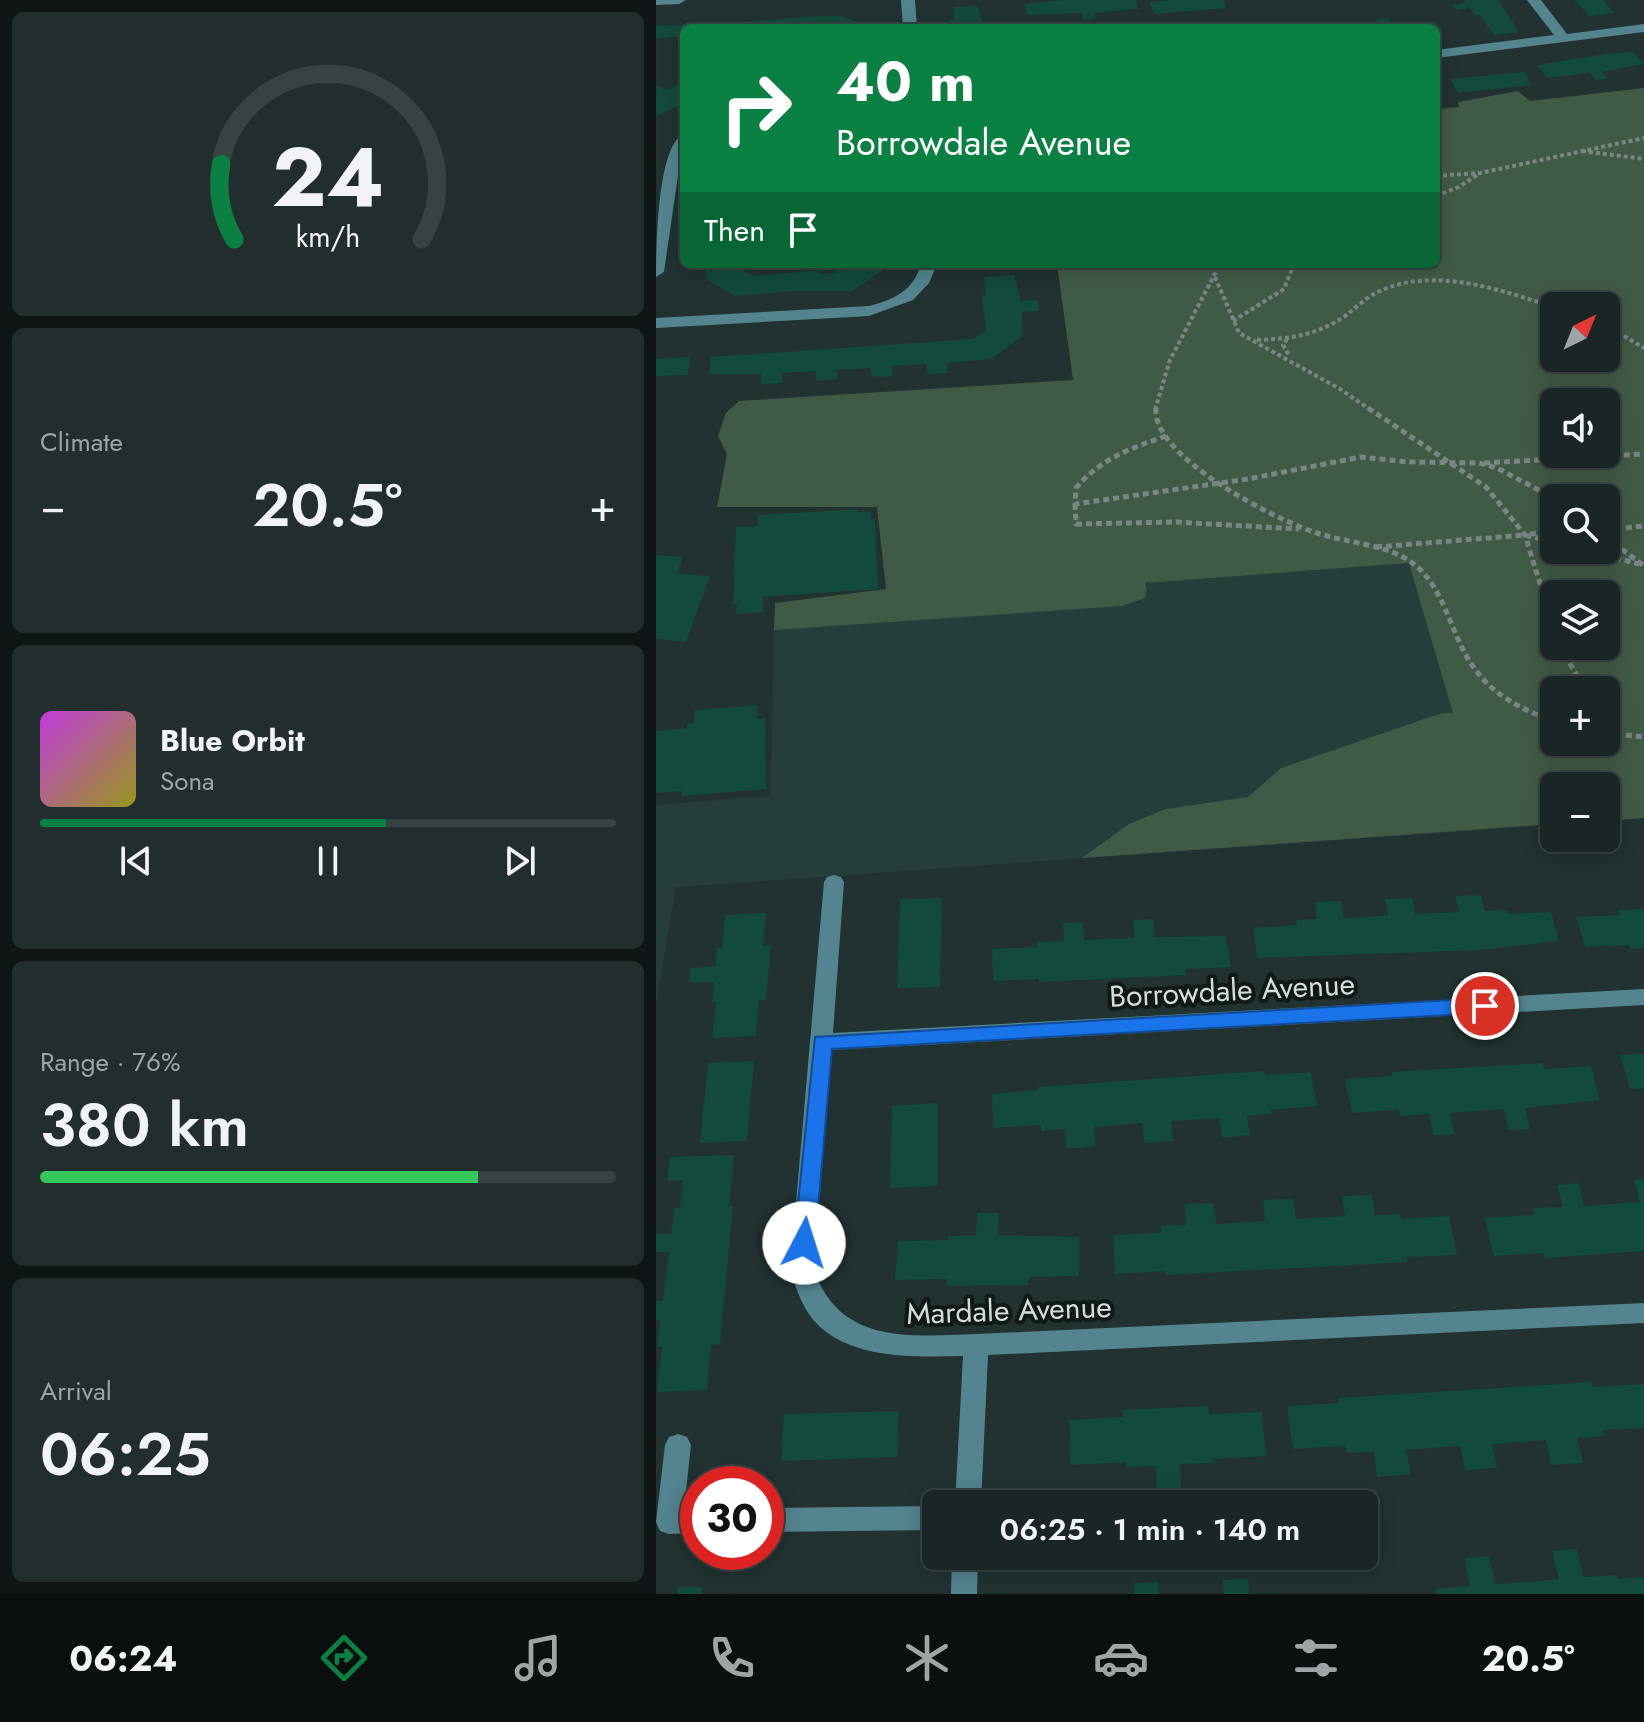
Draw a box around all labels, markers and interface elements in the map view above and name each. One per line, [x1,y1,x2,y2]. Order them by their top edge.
text: 40 m [836,41,975,122]
icon: right [704,56,808,160]
text: Borrowdale Avenue [836,116,1131,168]
text: 24 [272,117,384,237]
icon: arrive [781,208,825,252]
text: Then [704,209,765,252]
text: km/h [296,216,360,258]
north arrow [1540,292,1620,372]
map controls [1540,292,1620,852]
button: sound [1540,388,1620,468]
text: Climate [40,423,123,461]
text: 20.5° [253,462,402,549]
text: − [40,474,66,538]
text: + [589,474,616,538]
button: search [1540,484,1620,564]
button: layers [1540,580,1620,660]
button: + [1540,676,1620,756]
text: Blue Orbit [160,719,305,762]
text: Sona [160,762,215,800]
button: − [1540,772,1620,852]
icon: previous [114,839,158,883]
icon: pause [306,839,350,883]
icon: next [498,839,542,883]
street label: Borrowdale Avenue [1108,962,1356,1018]
pin [1451,972,1519,1040]
icon: arrive [1463,984,1507,1028]
text: Range · 76% [40,1043,180,1081]
text: 380 km [40,1082,249,1169]
position arrow [762,1201,846,1285]
street label: Mardale Avenue [906,1285,1112,1335]
text: Arrival [40,1372,112,1410]
text: 06:25 [40,1411,211,1498]
speed limit sign: 30 [680,1466,784,1570]
text: 06:25 · 1 min · 140 m [1000,1508,1300,1551]
icon: directions [316,1630,372,1686]
icon: music [510,1630,566,1686]
icon: phone [704,1630,760,1686]
icon: climate [899,1630,955,1686]
icon: car [1093,1630,1149,1686]
icon: filters [1288,1630,1344,1686]
text: 06:24 [69,1632,177,1684]
text: 20.5° [1482,1632,1575,1684]

